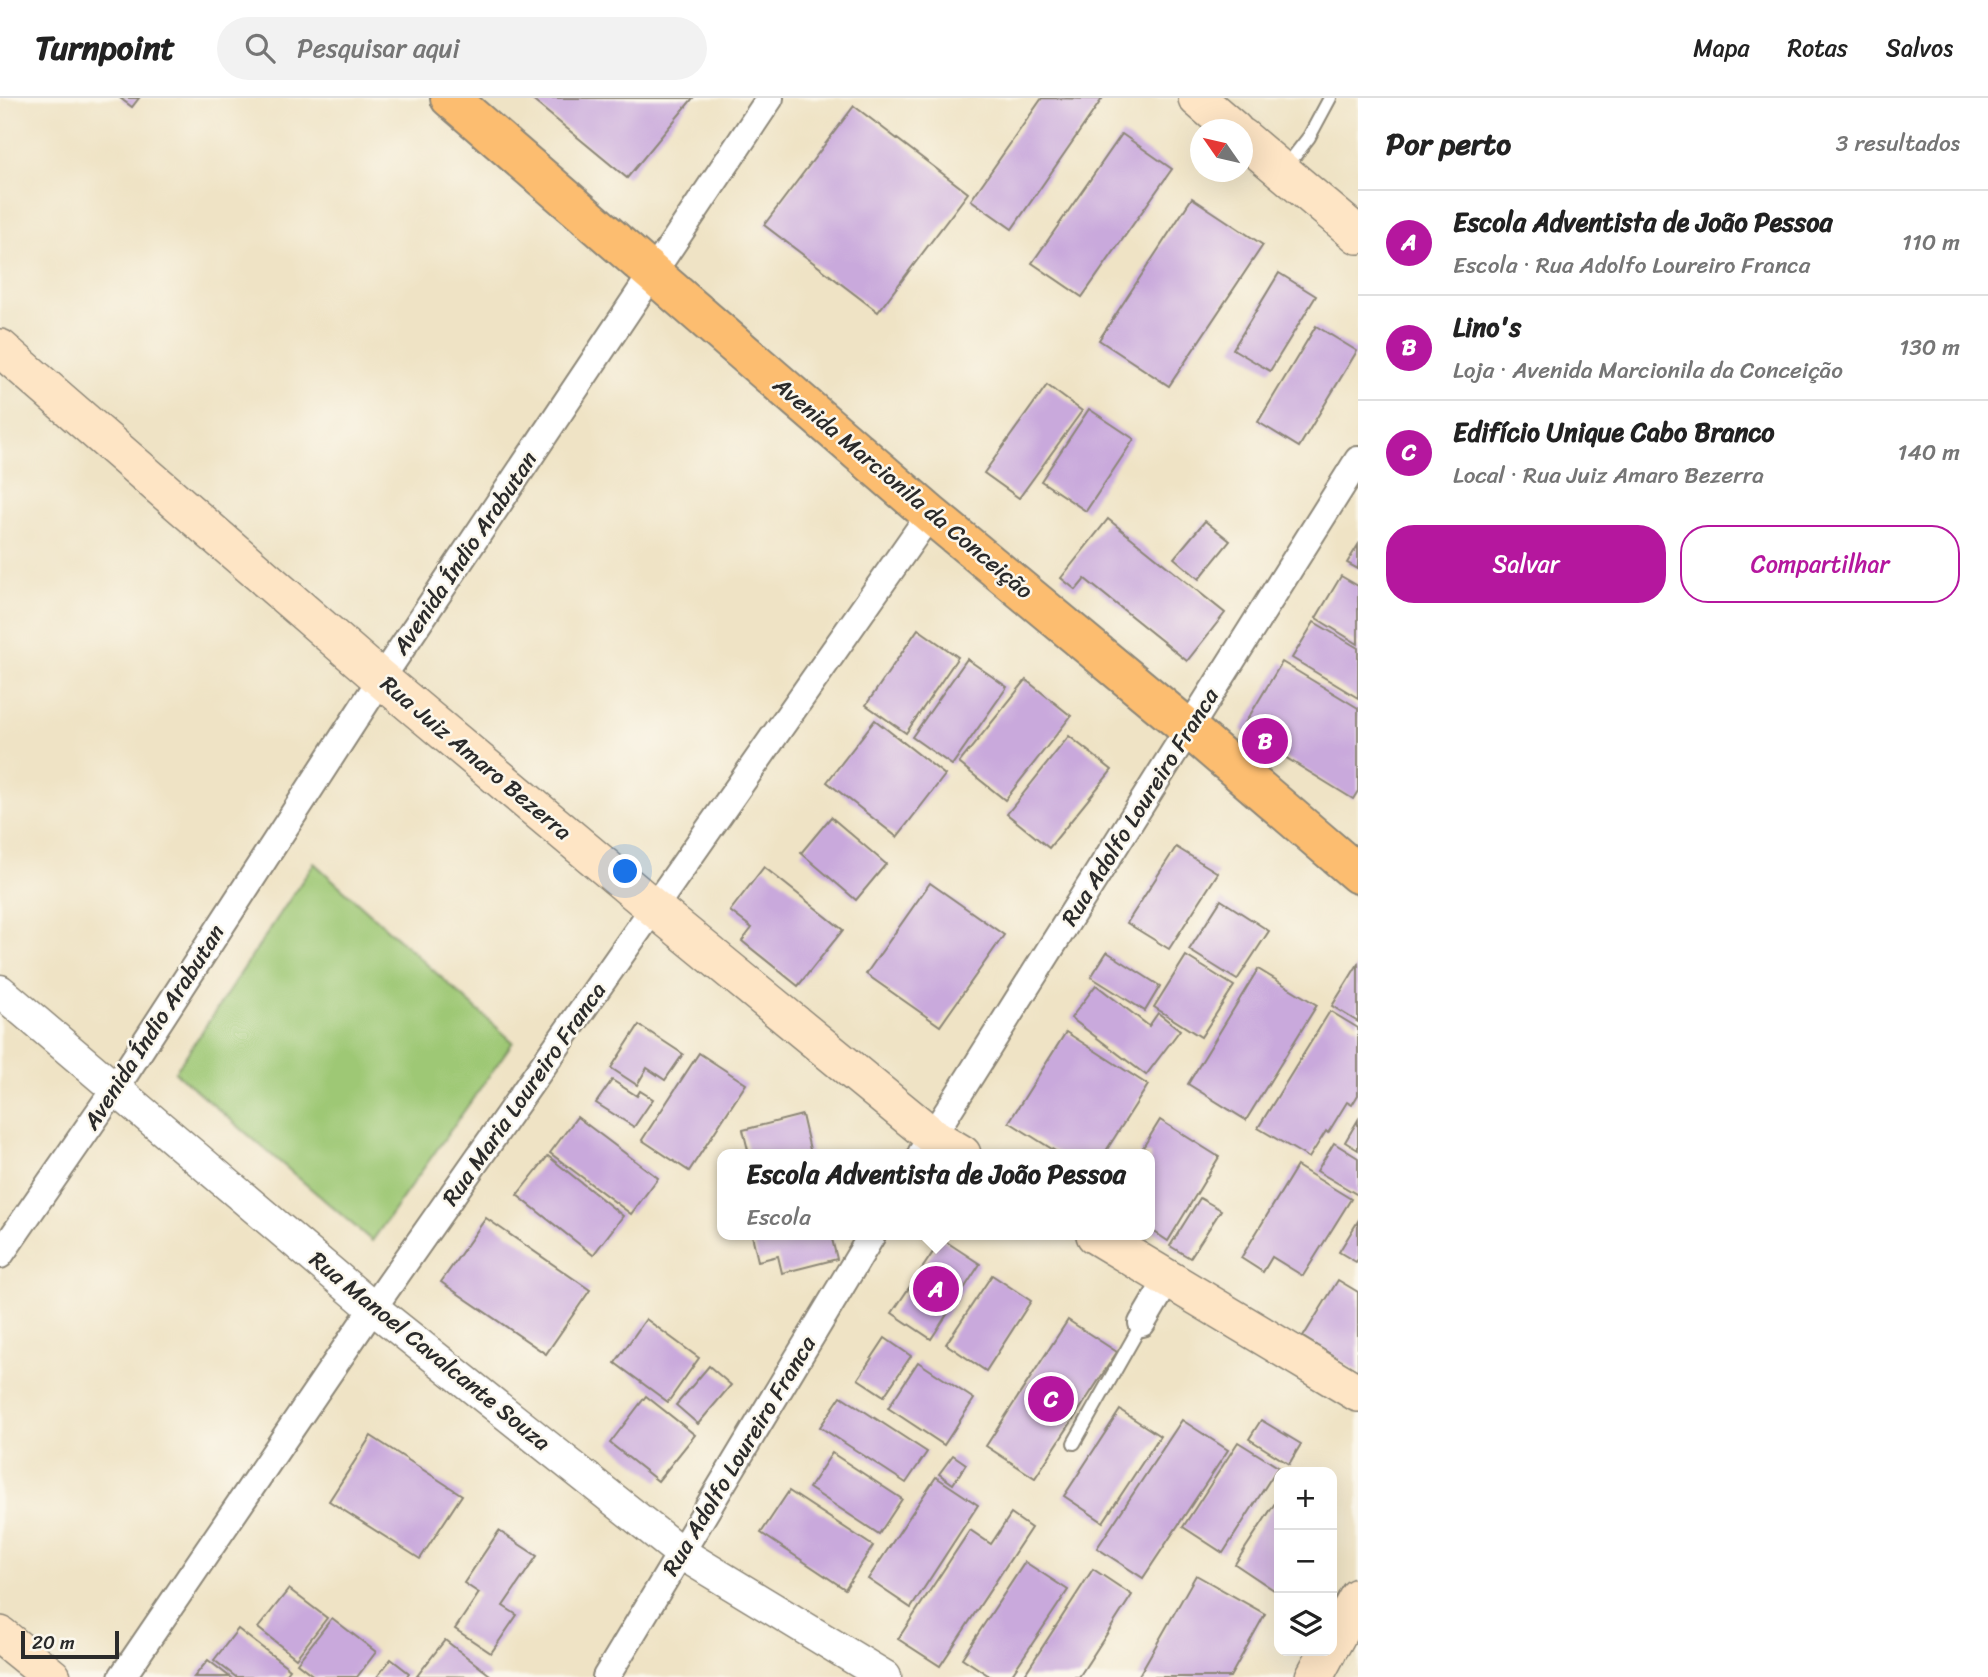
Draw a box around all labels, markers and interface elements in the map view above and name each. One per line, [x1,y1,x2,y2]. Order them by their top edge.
search box [217,17,707,80]
text: Turnpoint [35,19,175,77]
text: Pesquisar aqui [297,25,460,71]
text: Mapa [1693,27,1750,69]
text: Rotas [1788,27,1848,69]
text: Salvos [1886,27,1953,69]
icon: search [241,29,279,67]
text: Por perto [1386,117,1511,171]
north arrow [1190,119,1253,182]
text: 3 resultados [1836,123,1960,164]
text: Escola Adventista de João Pessoa [1453,199,1832,245]
text: A [1401,222,1417,263]
text: 110 m [1902,222,1960,263]
text: Escola · Rua Adolfo Loureiro Franca [1453,245,1810,286]
text: Lino's [1453,304,1521,350]
text: B [1402,327,1416,368]
text: 130 m [1899,327,1960,368]
text: Loja · Avenida Marcionila da Conceição [1453,350,1843,391]
street label: Avenida Marcionila da Conceição [763,365,1043,610]
text: Edifício Unique Cabo Branco [1453,409,1775,455]
text: C [1402,432,1416,473]
text: 140 m [1898,432,1960,473]
street label: Avenida Índio Arabutan [381,442,549,664]
text: Local · Rua Juiz Amaro Bezerra [1453,455,1764,496]
button: Salvar [1386,525,1666,603]
button: Compartilhar [1680,525,1960,603]
street label: Rua Juiz Amaro Bezerra [371,665,582,851]
street label: Rua Adolfo Loureiro Franca [1050,679,1230,934]
pin: B [1242,715,1288,767]
your location [608,854,642,888]
street label: Avenida Índio Arabutan [71,915,236,1139]
street label: Rua Maria Loureiro Franca [431,973,617,1215]
popup [717,1149,1155,1240]
text: Escola Adventista de João Pessoa [746,1151,1126,1197]
text: Escola [746,1197,811,1238]
street label: Rua Manoel Cavalcante Souza [300,1240,560,1462]
pin: A [913,1263,959,1315]
street label: Rua Adolfo Loureiro Franca [651,1327,828,1584]
pin: C [1028,1373,1074,1425]
map controls [1274,1467,1337,1656]
button: + [1274,1467,1337,1530]
button: − [1274,1530,1337,1593]
button: layers [1274,1593,1337,1656]
text: 20 m [32,1626,75,1659]
scale bar [21,1628,119,1660]

